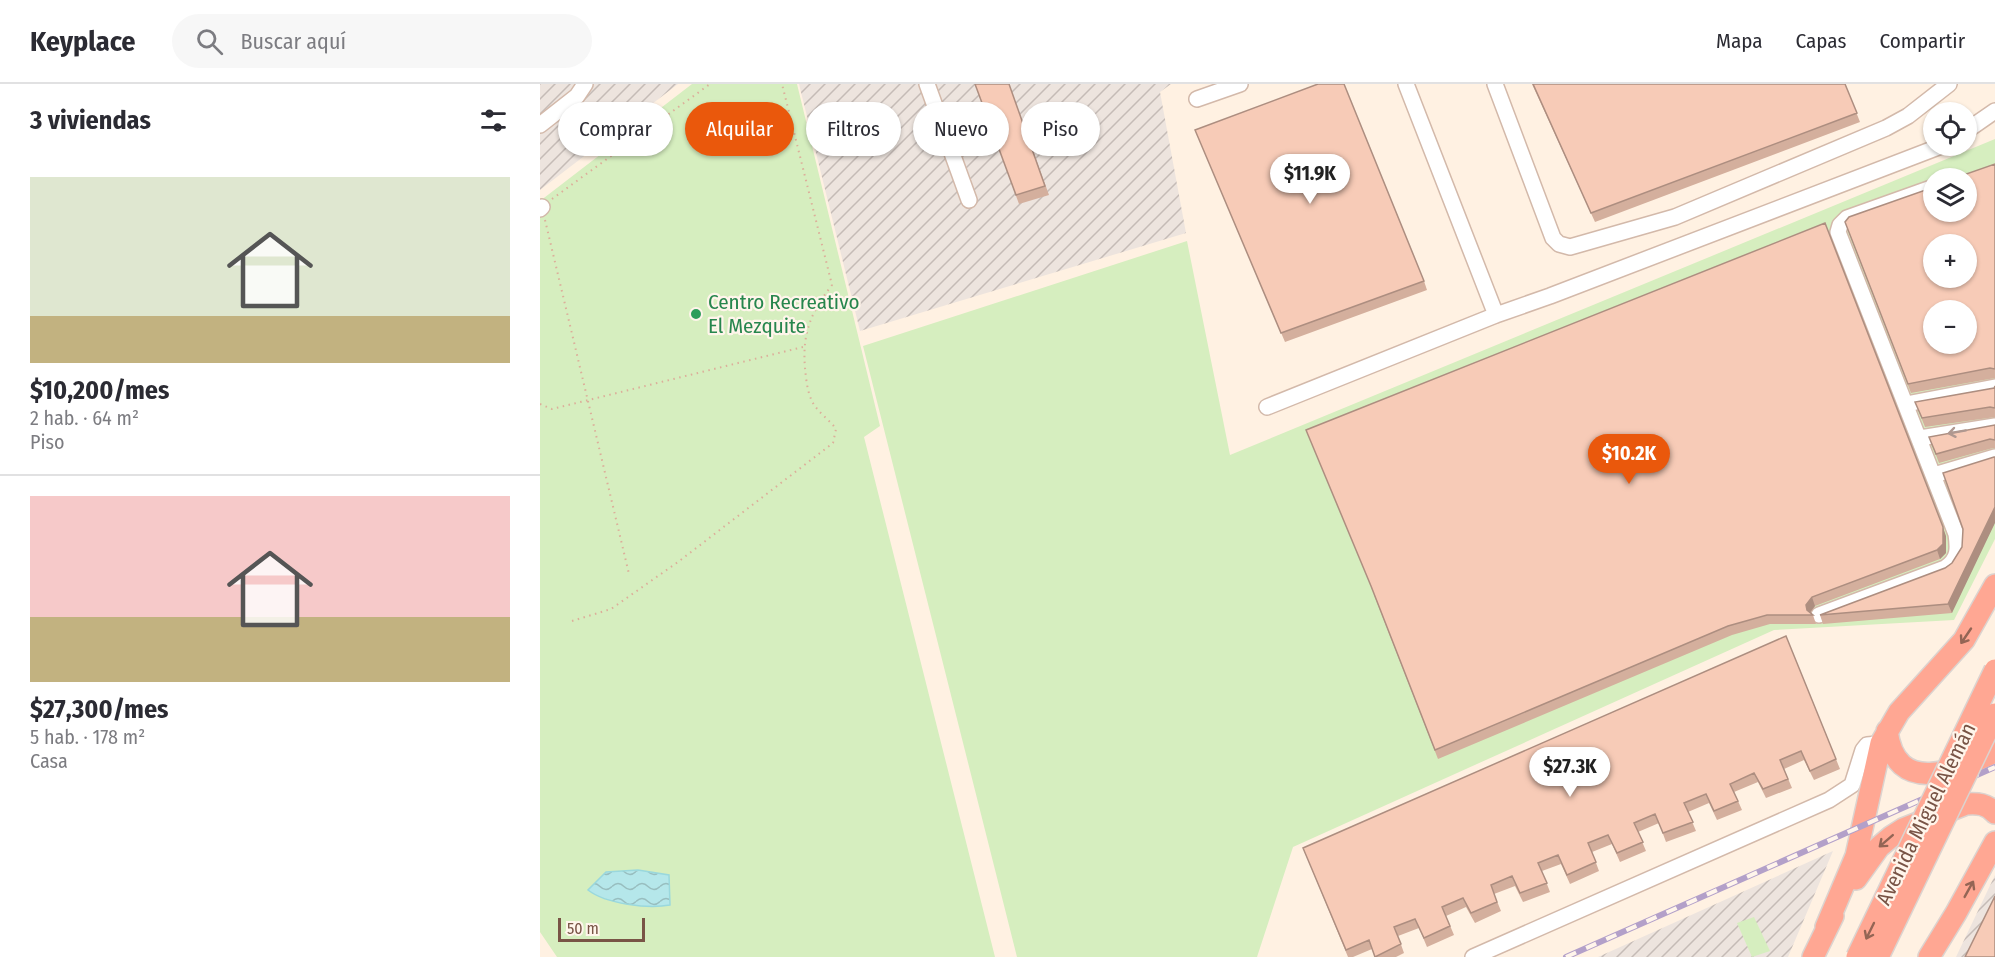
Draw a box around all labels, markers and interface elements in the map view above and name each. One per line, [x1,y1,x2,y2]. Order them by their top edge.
search box [172,14,592,68]
text: Keyplace [30,25,136,58]
icon: search [193,25,226,58]
text: Buscar aquí [241,28,346,55]
text: Mapa [1716,28,1763,54]
text: Capas [1796,28,1846,54]
text: Compartir [1879,28,1965,54]
chip: Comprar [558,102,673,156]
chip: Alquilar [685,102,794,156]
chip: Filtros [806,102,901,156]
chip: Nuevo [913,102,1009,156]
chip: Piso [1021,102,1100,156]
map controls [1923,102,1977,354]
button: locate [1923,102,1977,156]
icon: filters [477,104,510,137]
text: 3 viviendas [30,105,151,136]
pin: $11.9K [1261,154,1359,205]
text: $11.9K [1284,161,1336,185]
button: layers [1923,168,1977,222]
icon: home [216,216,324,324]
button: + [1923,234,1977,288]
place label: Centro Recreativo El Mezquite [708,289,859,339]
button: − [1923,300,1977,354]
marker: Centro Recreativo El Mezquite [689,307,703,321]
text: $10,200/mes [30,375,169,406]
text: 2 hab. · 64 m² [30,406,139,430]
one-way arrow [1948,427,1968,438]
text: Piso [30,430,65,454]
pin: $10.2K [1580,434,1678,485]
text: $10.2K [1602,441,1656,465]
icon: home [216,535,324,643]
one-way arrow [1960,627,1973,644]
text: $27,300/mes [30,694,168,725]
street label: Avenida Miguel Alemán [1871,719,1981,909]
text: 5 hab. · 178 m² [30,725,145,749]
pin: $27.3K [1521,747,1619,798]
text: Casa [30,749,68,773]
text: $27.3K [1543,754,1597,778]
one-way arrow [1878,835,1894,848]
one-way arrow [1963,881,1975,898]
scale bar [558,915,645,942]
text: 50 m [567,919,599,938]
one-way arrow [1863,922,1875,940]

